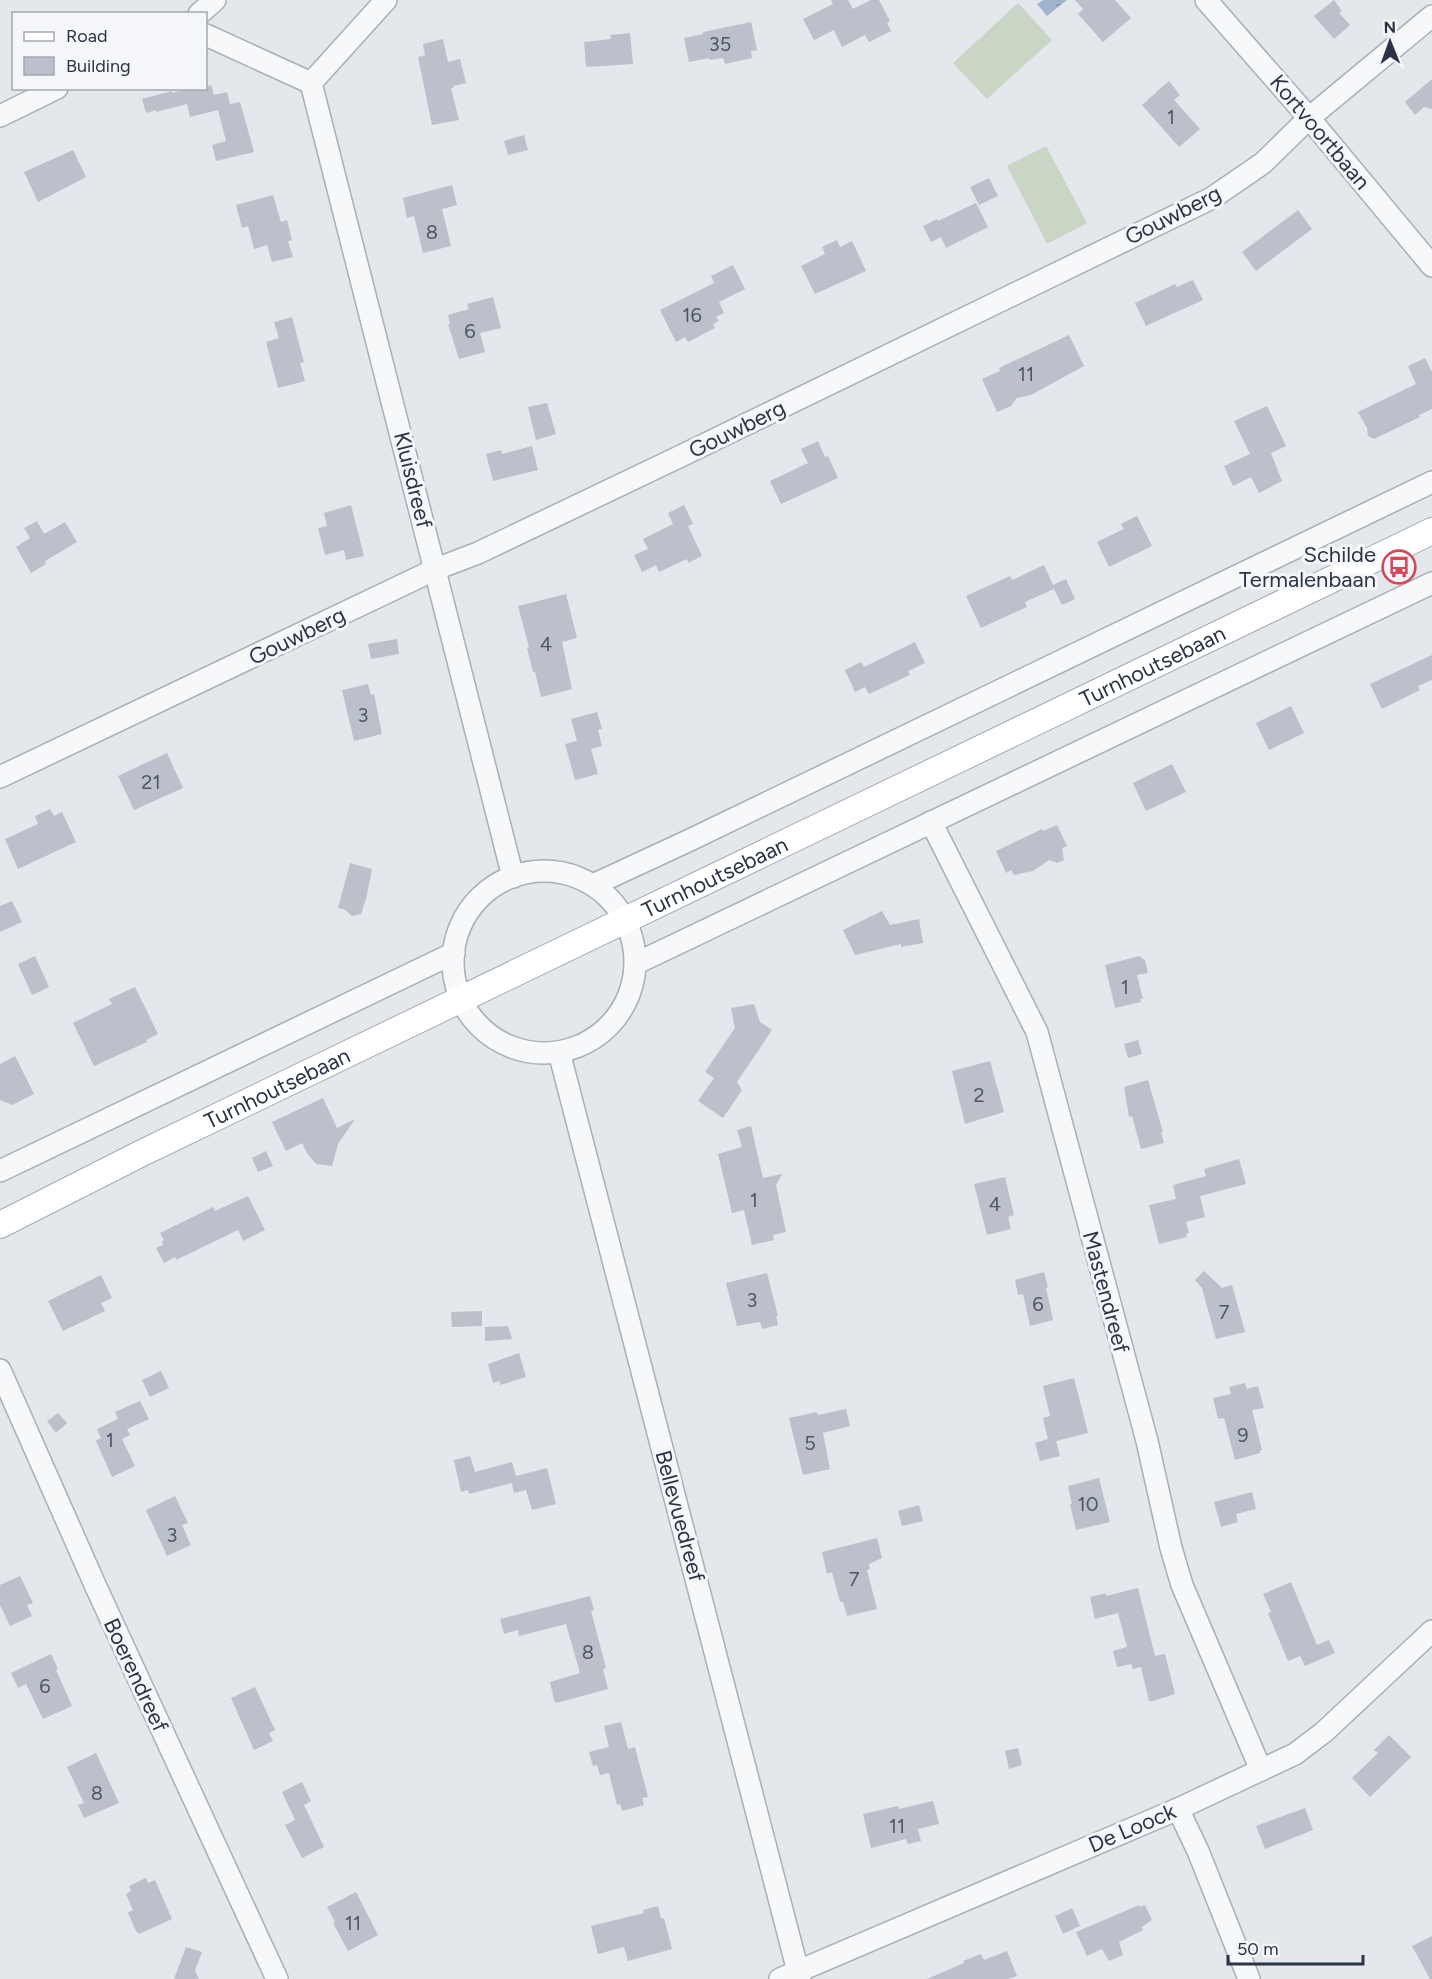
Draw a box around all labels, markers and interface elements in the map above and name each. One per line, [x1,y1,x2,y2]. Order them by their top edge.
legend [12,12,207,90]
north arrow [1360,12,1420,72]
text: N [1383,18,1396,37]
text: Road [66,25,107,47]
house number: 35 [709,32,731,56]
text: Building [66,55,131,77]
street label: Kortvoortbaan [1264,69,1376,195]
house number: 1 [1167,105,1175,129]
street label: Gouwberg [1120,179,1226,251]
house number: 8 [426,220,438,244]
house number: 16 [682,303,702,327]
house number: 6 [464,319,476,343]
house number: 11 [1018,362,1034,386]
street label: Gouwberg [684,394,790,464]
street label: Kluisdreef [388,429,438,532]
place label: Schilde Termalenbaan [1239,541,1376,593]
bus stop icon: Schilde Termalenbaan [1381,549,1417,585]
street label: Gouwberg [244,601,350,671]
street label: Turnhoutsebaan [1075,619,1230,712]
house number: 4 [540,632,552,656]
house number: 3 [358,703,368,727]
house number: 21 [141,770,161,794]
street label: Turnhoutsebaan [637,830,792,923]
house number: 1 [1121,975,1129,999]
street label: Turnhoutsebaan [200,1041,354,1135]
house number: 2 [973,1083,985,1107]
house number: 1 [750,1188,758,1212]
house number: 4 [989,1192,1001,1216]
street label: Mastendreef [1077,1228,1135,1357]
house number: 3 [747,1288,757,1312]
house number: 6 [1032,1292,1044,1316]
house number: 7 [1219,1300,1230,1324]
house number: 9 [1237,1423,1249,1447]
house number: 1 [106,1428,114,1452]
house number: 5 [804,1431,816,1455]
street label: Bellevuedreef [649,1447,711,1586]
house number: 10 [1077,1492,1099,1516]
house number: 3 [167,1523,177,1547]
house number: 7 [849,1567,860,1591]
street label: Boerendreef [98,1614,174,1737]
house number: 8 [582,1640,594,1664]
house number: 6 [39,1674,51,1698]
house number: 8 [91,1781,103,1805]
street label: De Loock [1084,1797,1180,1858]
house number: 11 [889,1814,905,1838]
house number: 11 [345,1911,361,1935]
scale bar [1228,1928,1363,1966]
text: 50 m [1237,1938,1279,1960]

